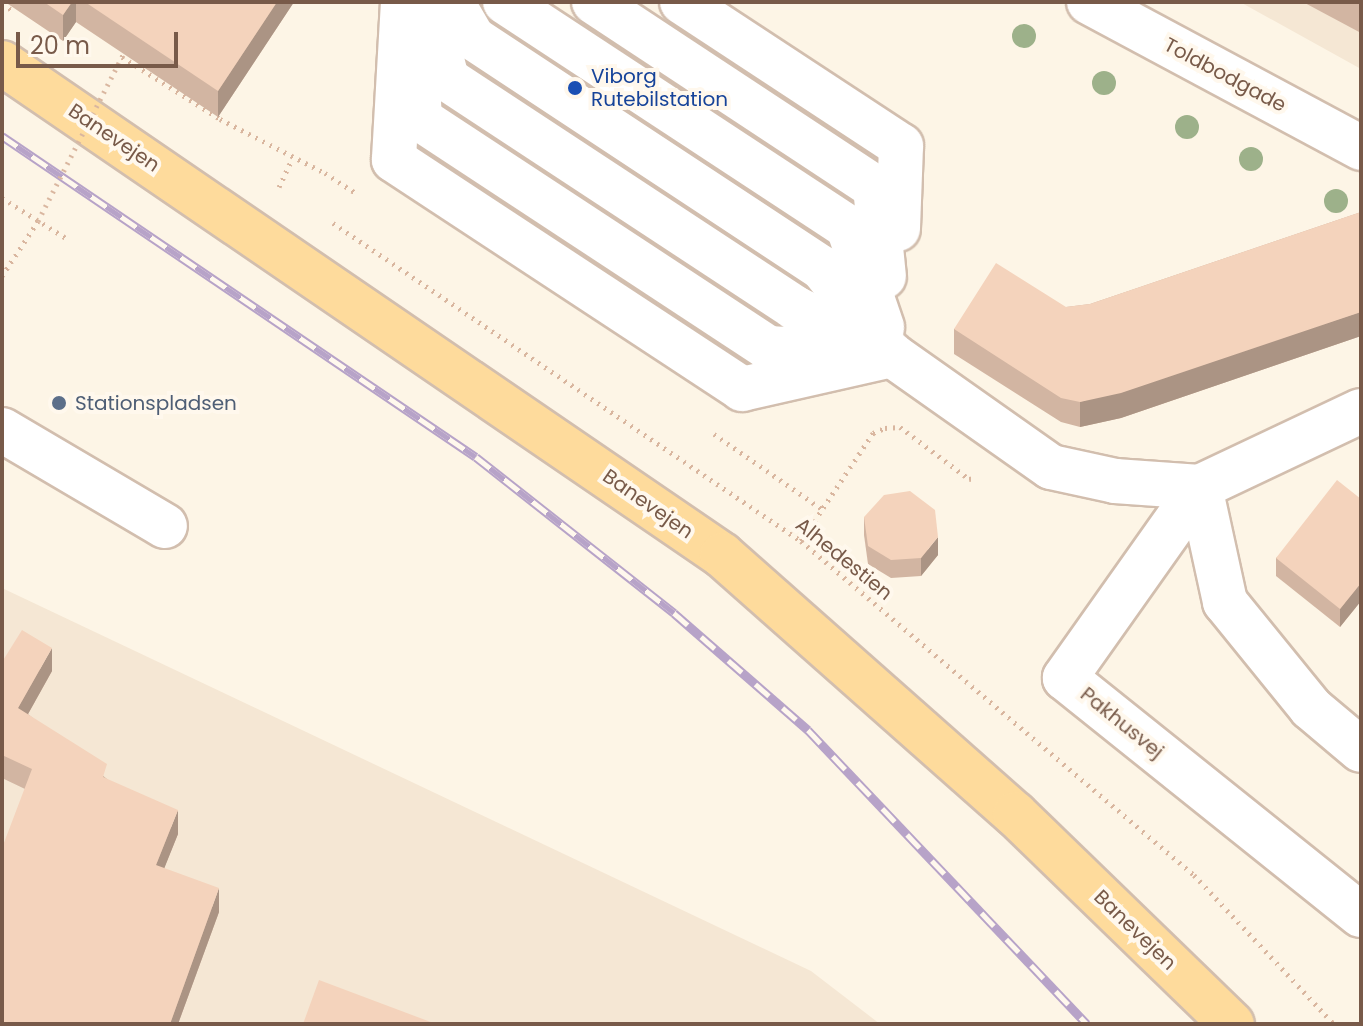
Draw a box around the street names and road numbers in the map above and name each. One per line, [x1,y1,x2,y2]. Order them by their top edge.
street label: Toldbodgade [1160,33,1290,117]
street label: Banevejen [64,99,164,177]
street label: Banevejen [598,464,698,544]
street label: Alhedestien [791,513,897,605]
street label: Pakhusvej [1076,682,1168,764]
street label: Banevejen [1089,885,1181,975]

